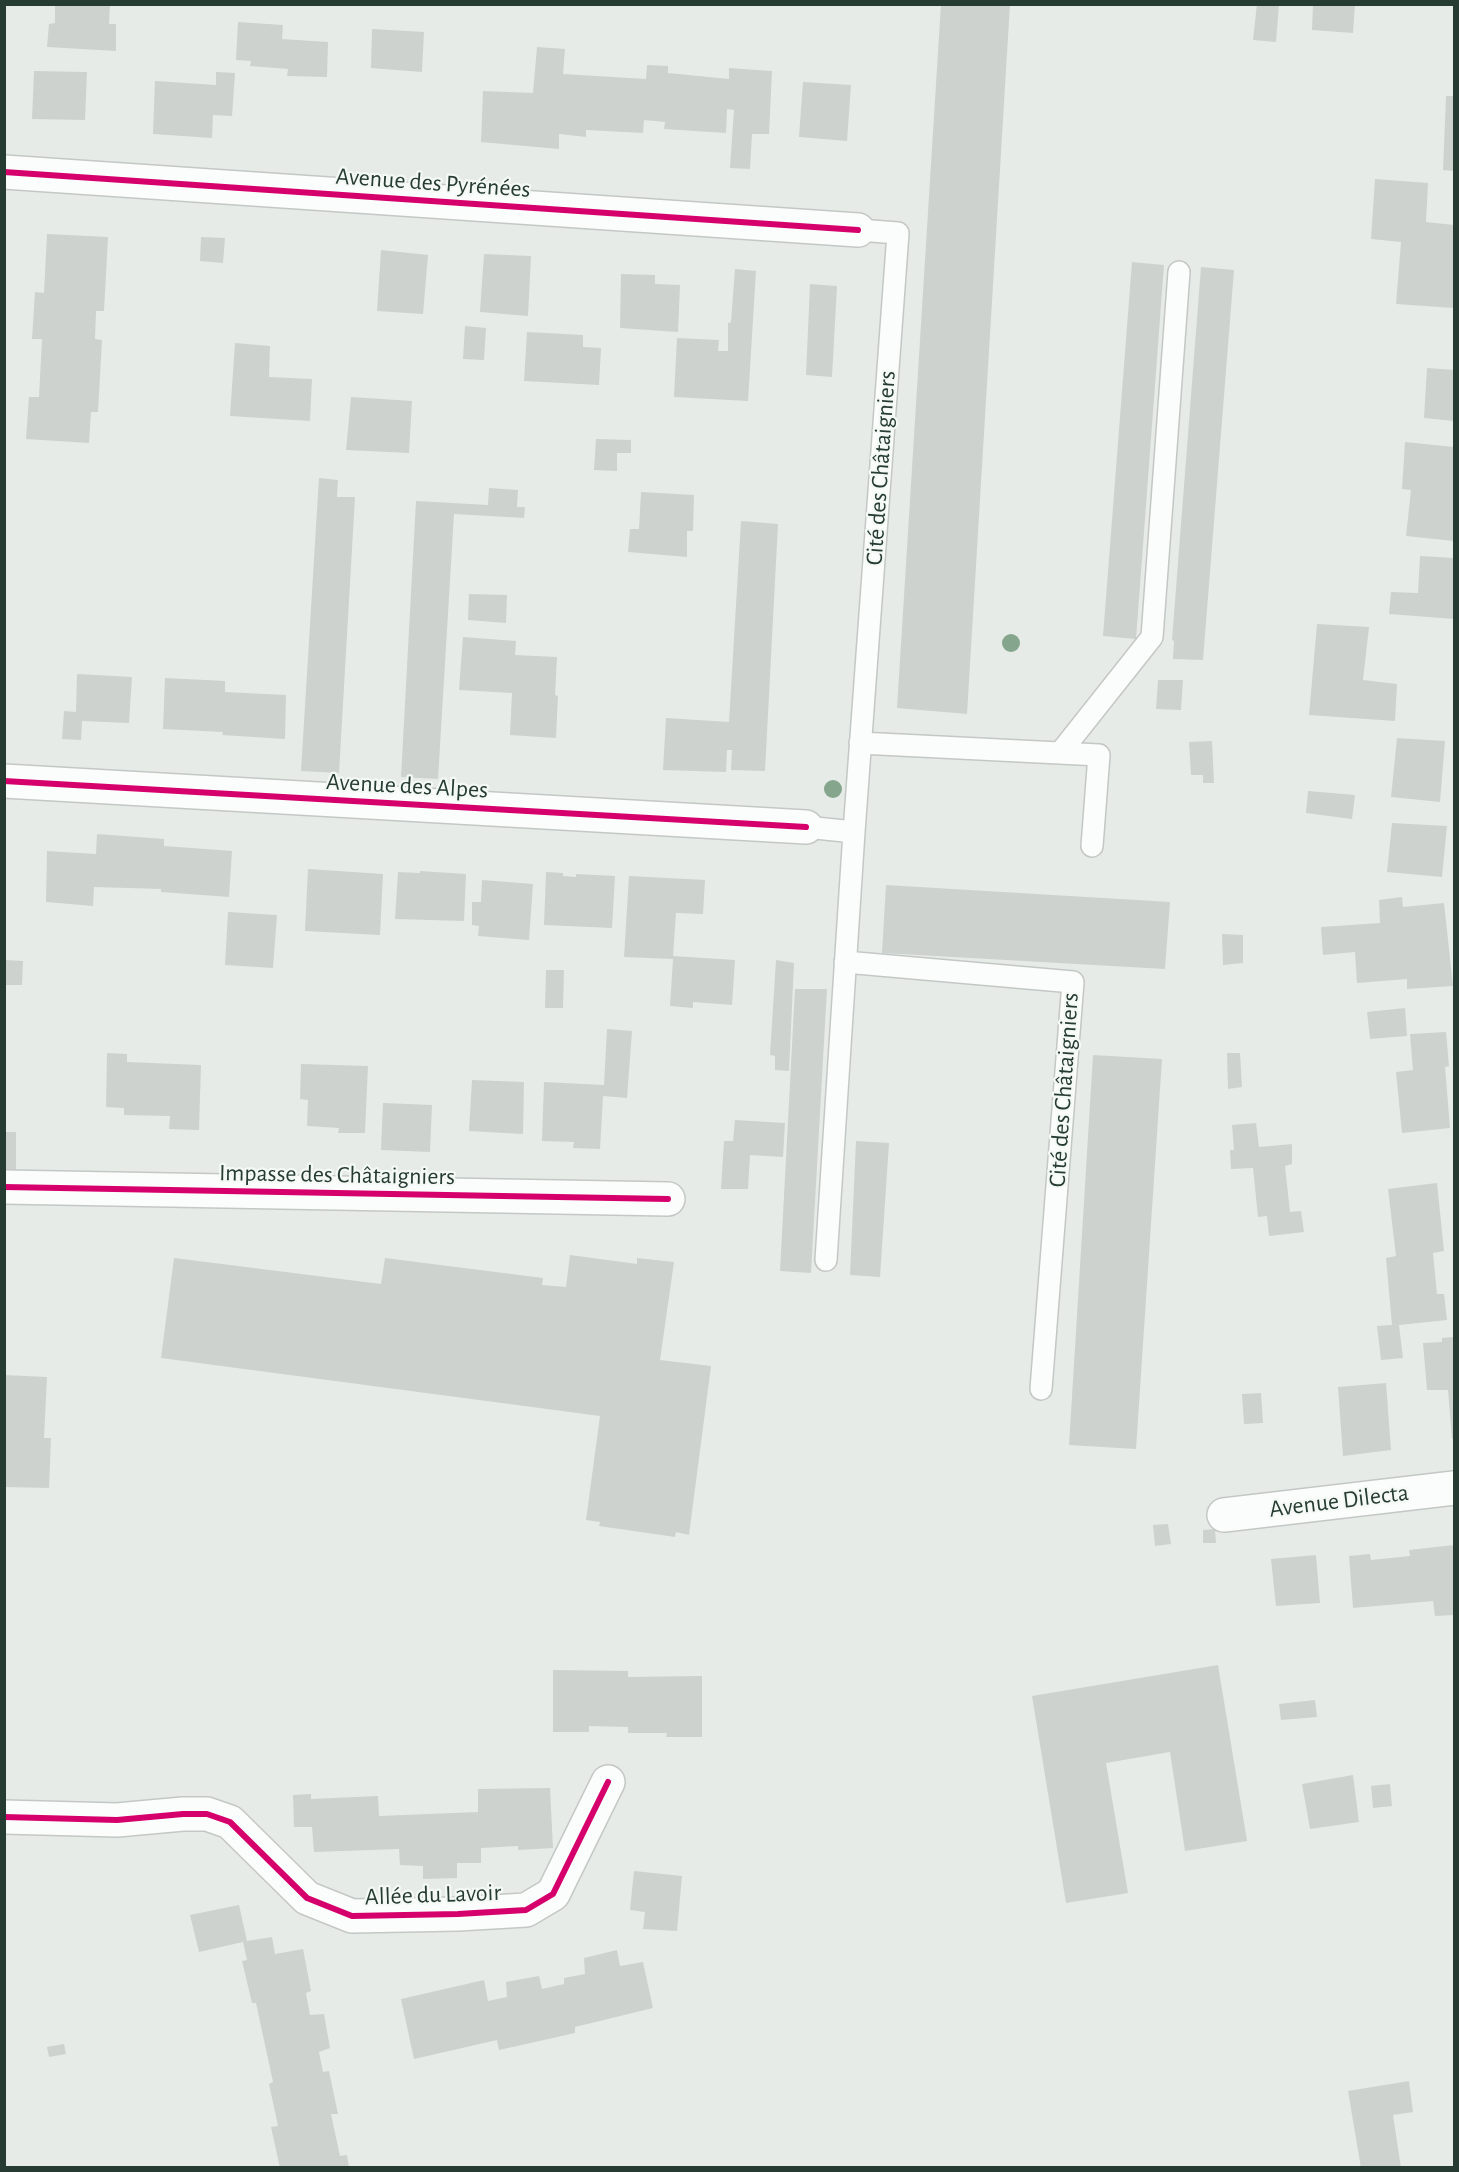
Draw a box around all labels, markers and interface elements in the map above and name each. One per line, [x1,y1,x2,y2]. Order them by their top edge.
street label: Avenue des Pyrénées [335,162,531,204]
street label: Cité des Châtaigniers [860,370,902,566]
street label: Avenue des Alpes [325,767,489,805]
street label: Cité des Châtaigniers [1043,992,1085,1188]
street label: Impasse des Châtaigniers [219,1159,455,1191]
street label: Avenue Dilecta [1268,1478,1410,1524]
street label: Allée du Lavoir [364,1878,502,1912]

